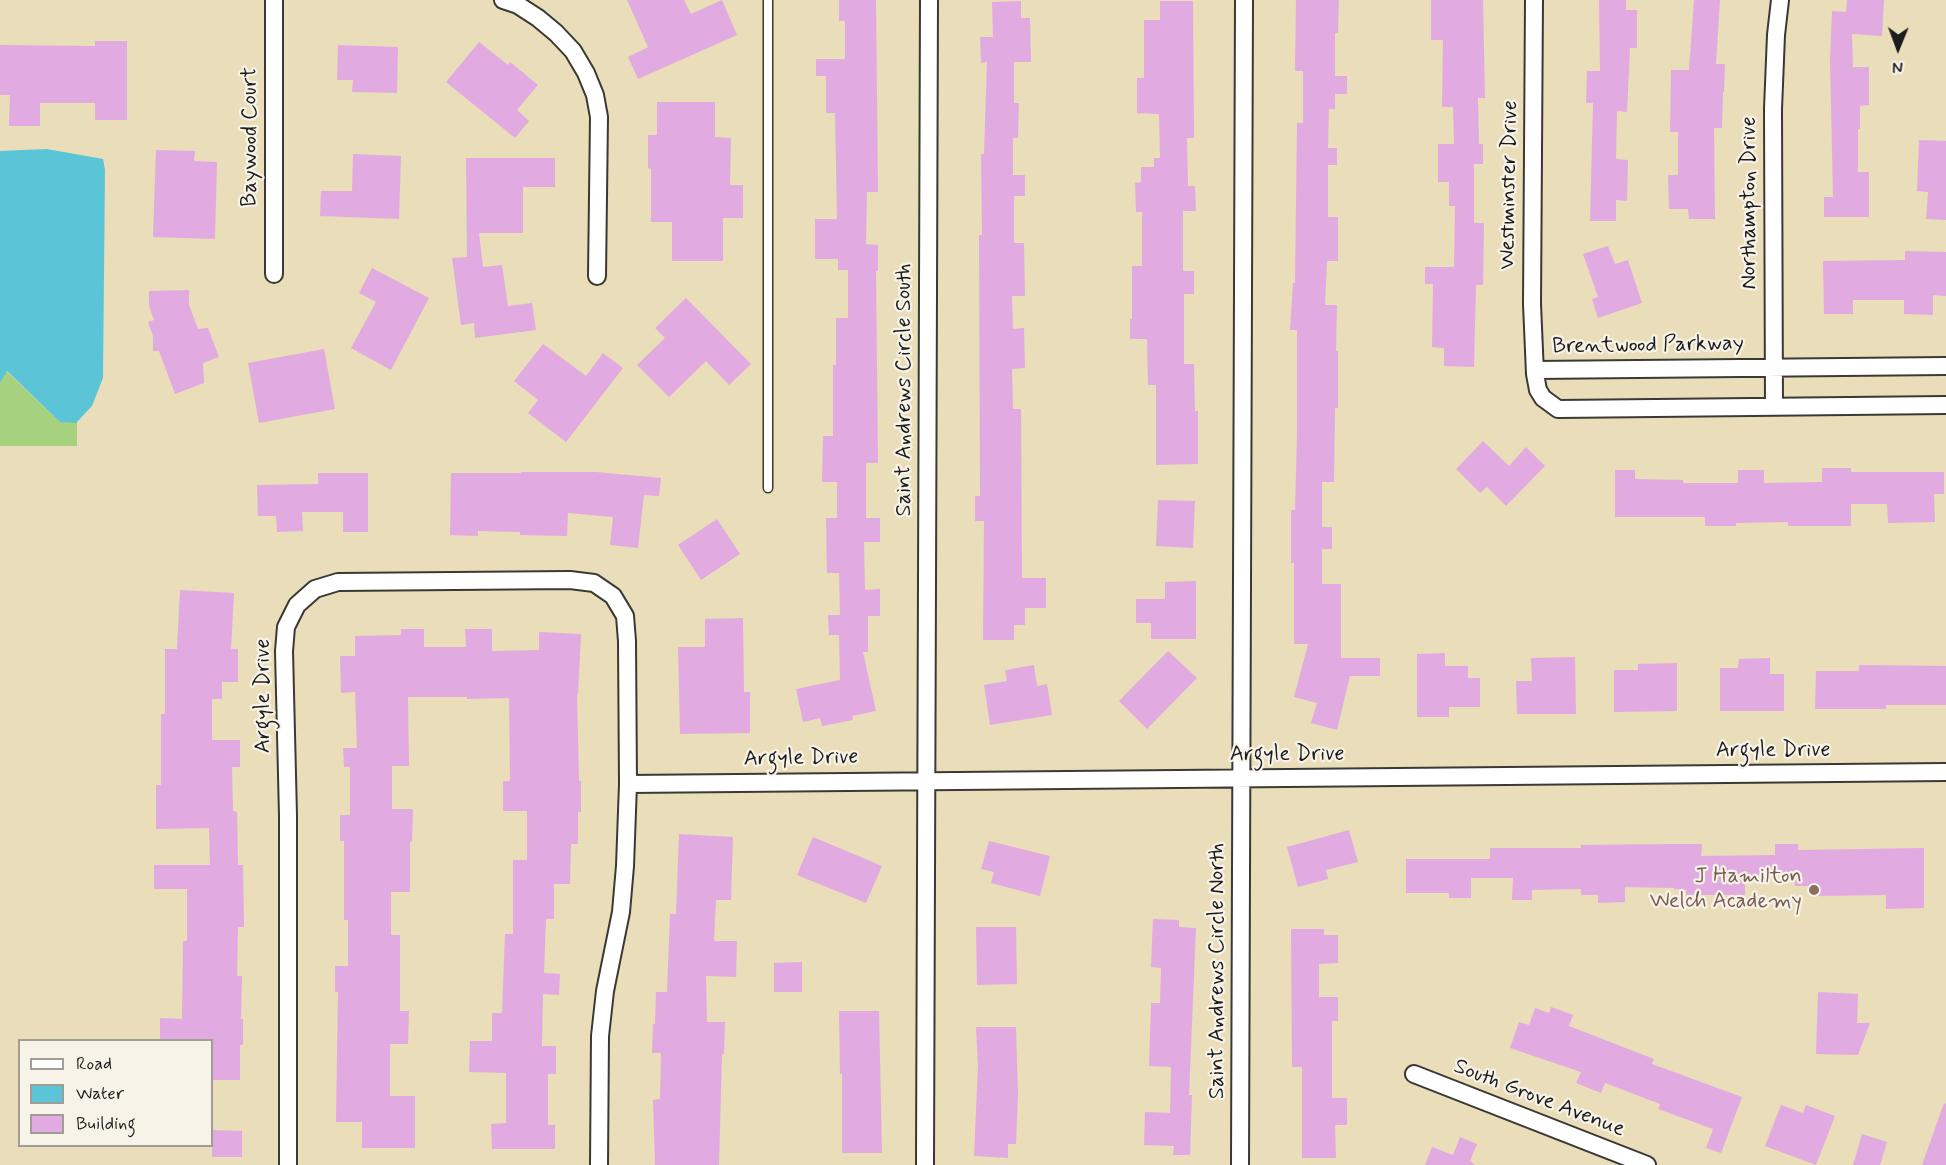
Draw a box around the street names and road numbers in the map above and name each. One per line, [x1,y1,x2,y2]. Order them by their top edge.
street label: Baywood Court [238,67,264,207]
street label: Westminster Drive [1495,100,1525,270]
street label: Northampton Drive [1737,116,1763,290]
street label: Saint Andrews Circle South [892,264,918,516]
street label: Brentwood Parkway [1552,331,1744,361]
street label: Argyle Drive [251,639,277,753]
street label: Argyle Drive [1716,738,1830,764]
street label: Argyle Drive [1230,742,1344,768]
street label: Argyle Drive [743,745,859,773]
street label: Saint Andrews Circle North [1205,843,1231,1099]
street label: South Grove Avenue [1450,1054,1628,1144]

